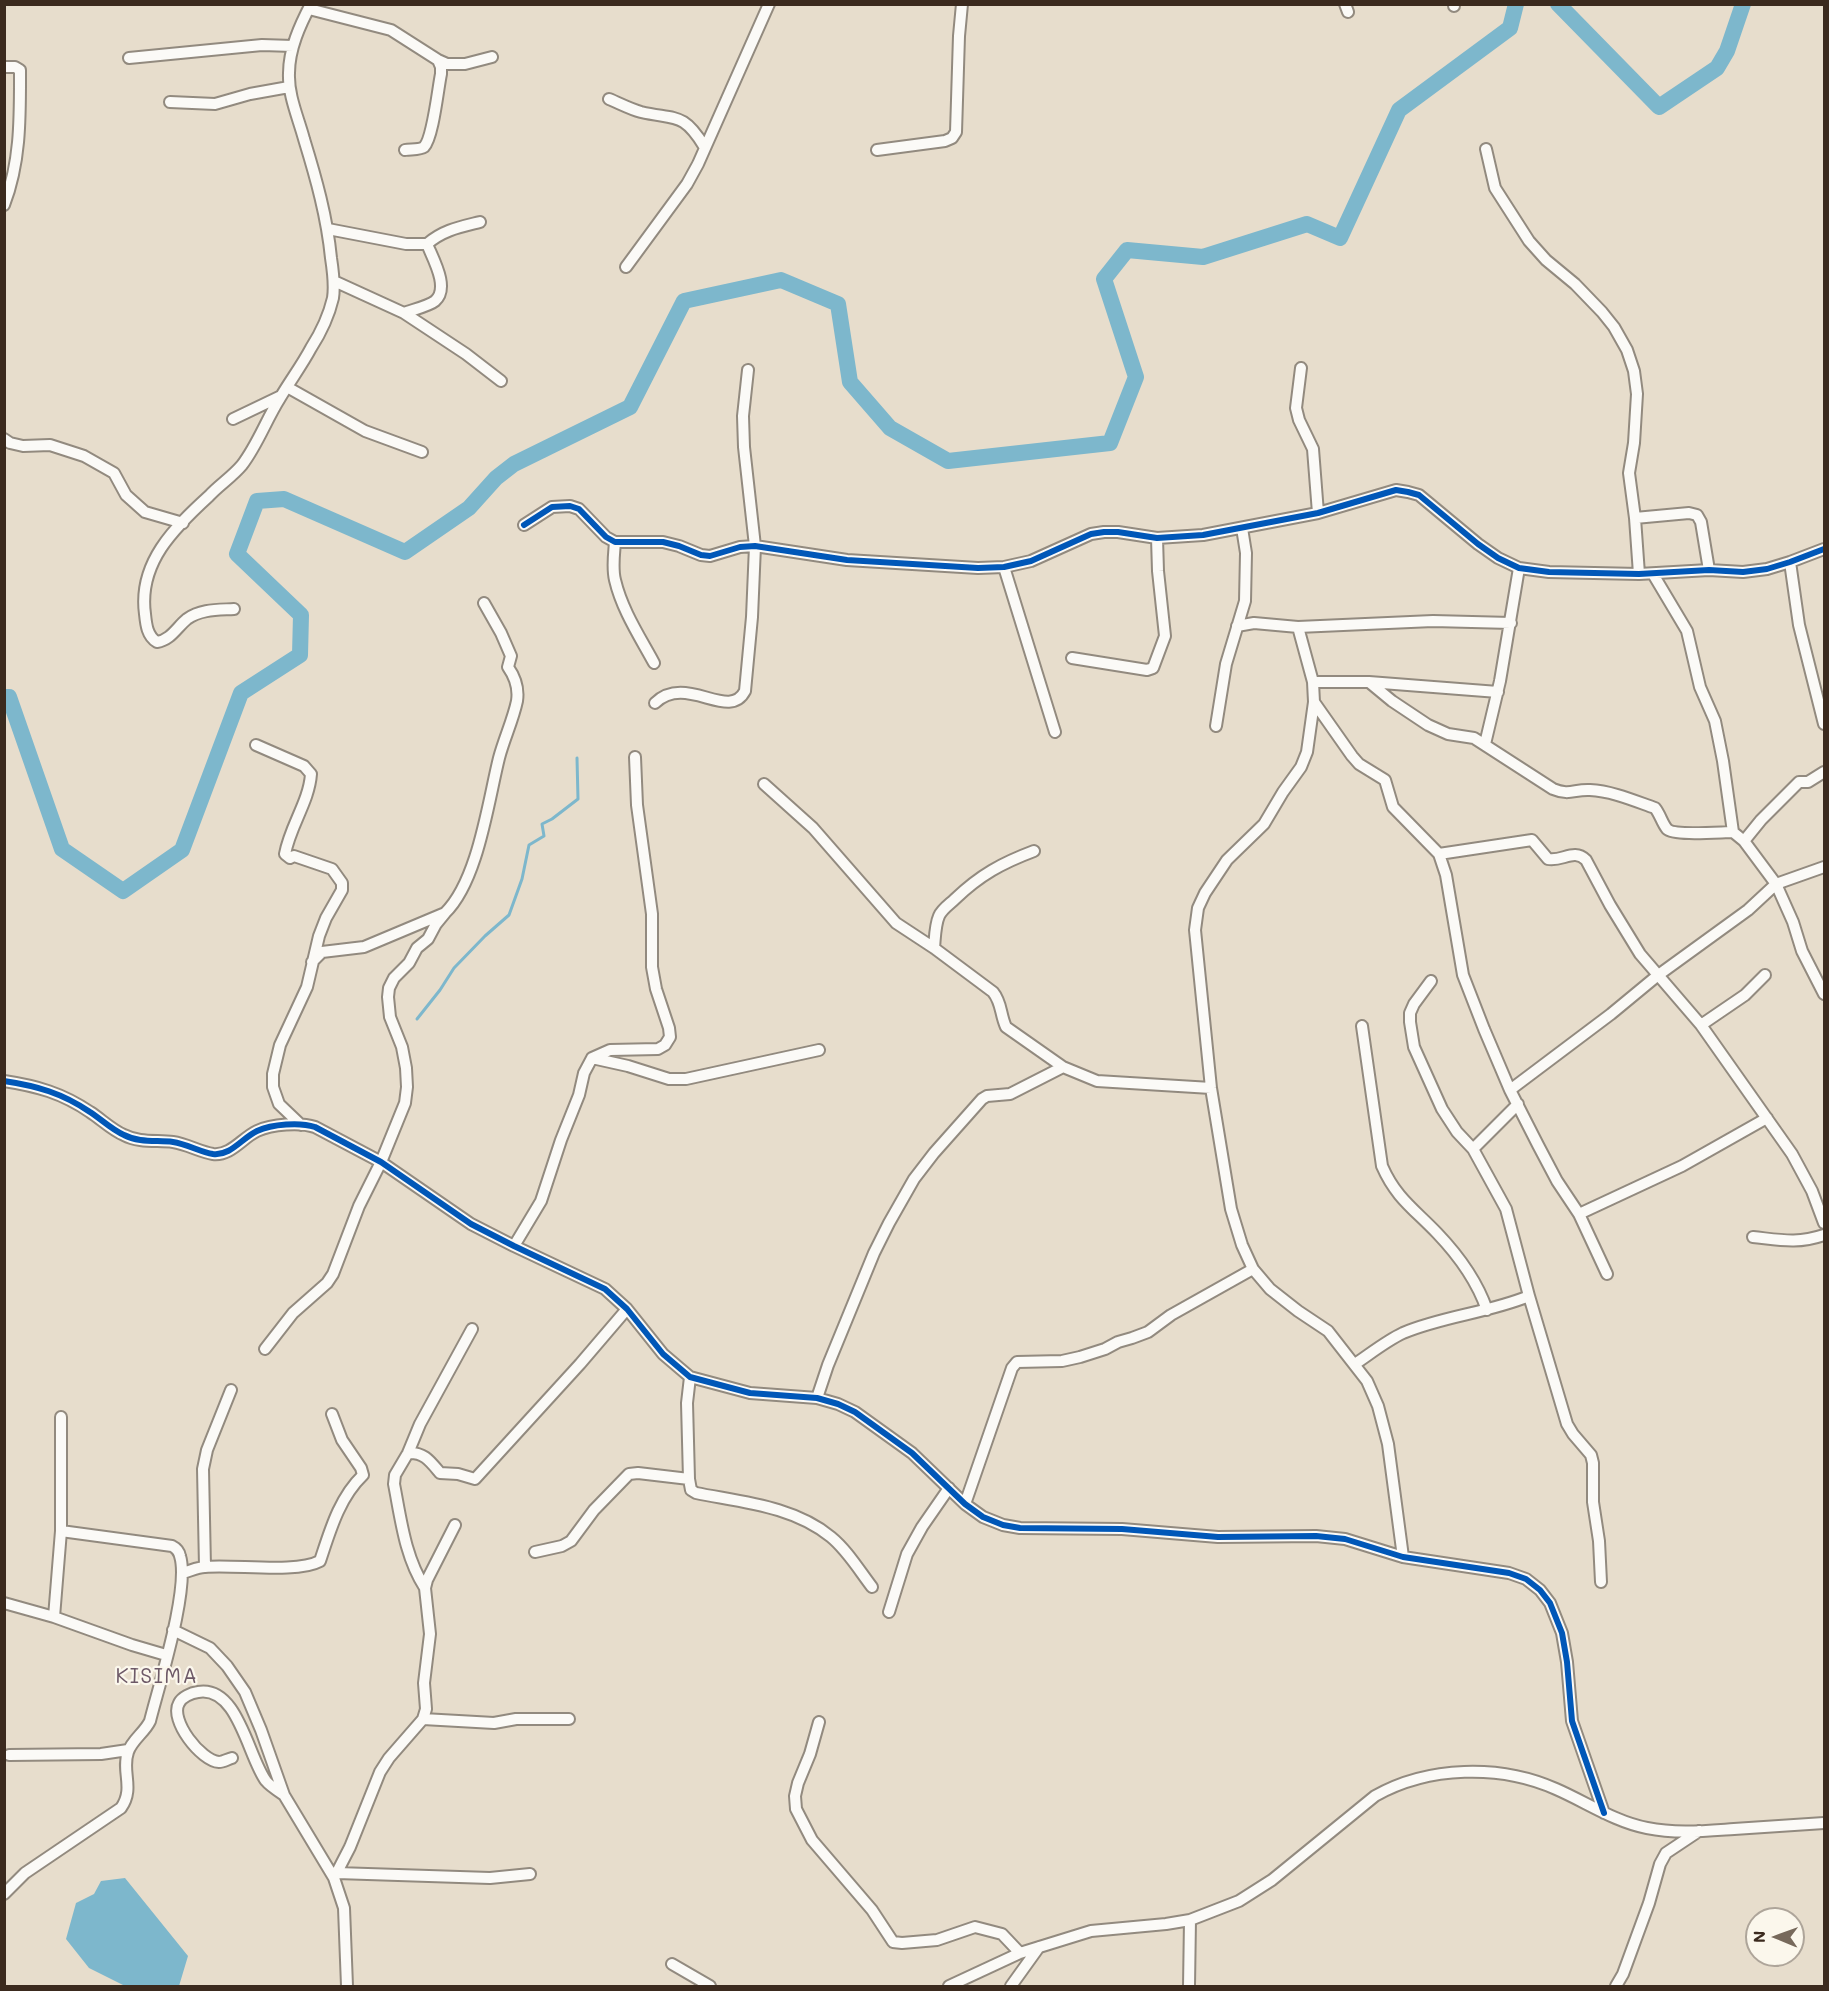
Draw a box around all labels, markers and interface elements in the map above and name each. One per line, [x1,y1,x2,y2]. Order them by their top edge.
district label: KISIMA [115,1664,199,1690]
north arrow [1745,1907,1805,1967]
text: N [1748,1930,1769,1943]

